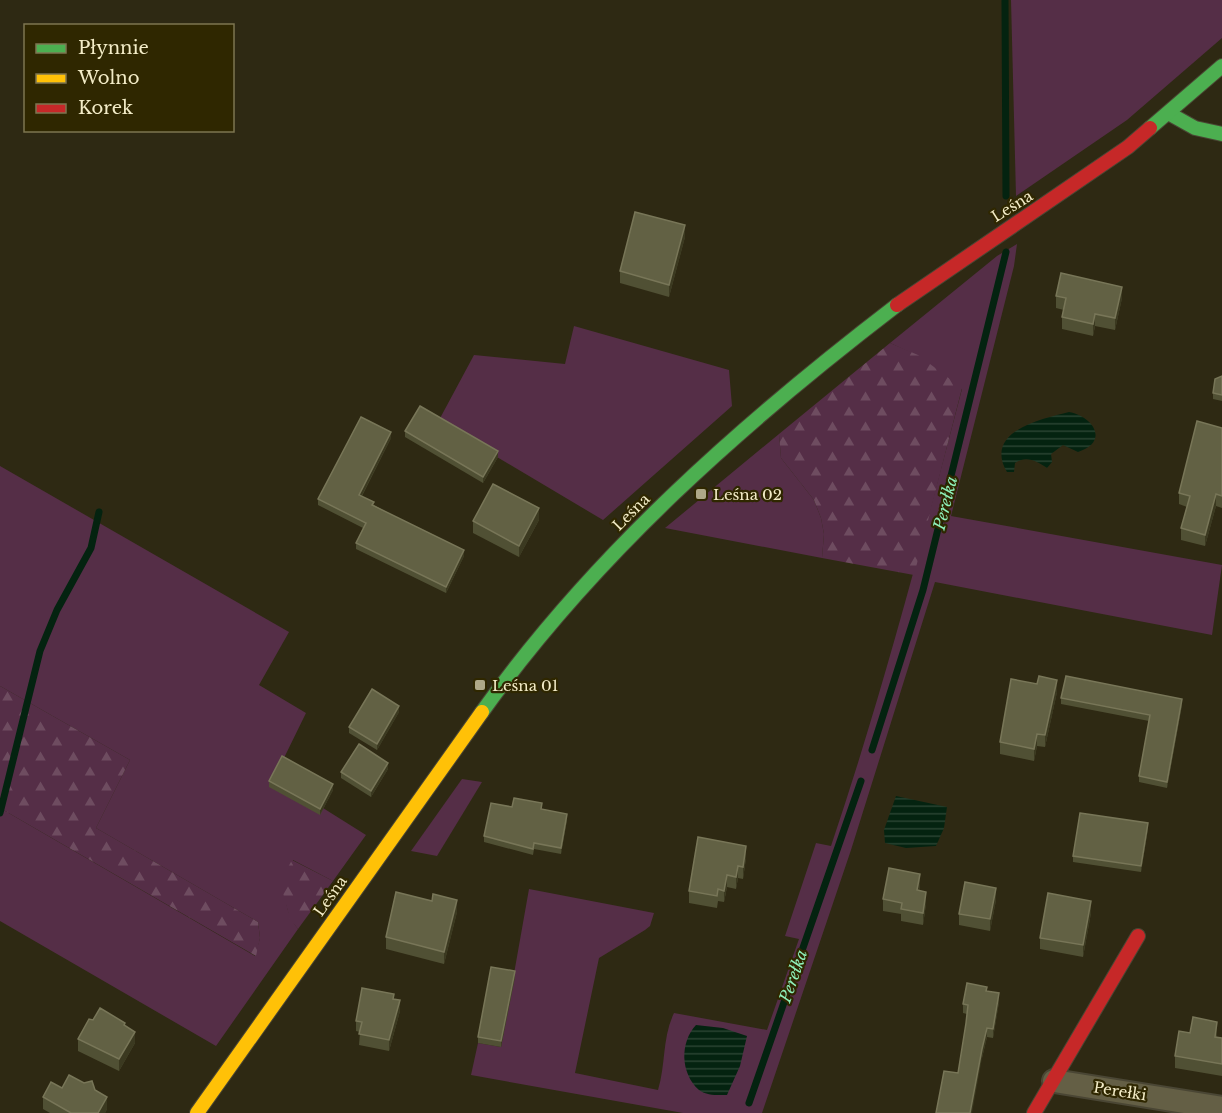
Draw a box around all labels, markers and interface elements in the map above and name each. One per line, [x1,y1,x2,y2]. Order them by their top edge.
legend [24,24,234,132]
text: Płynnie [78,37,149,59]
text: Wolno [77,67,140,89]
text: Korek [78,97,133,119]
street label: Leśna [988,186,1037,226]
water label: Perełka [928,474,961,533]
place label: Leśna 02 [713,485,782,504]
marker: Leśna 02 [694,487,708,501]
street label: Leśna [608,489,654,535]
place label: Leśna 01 [492,676,559,695]
marker: Leśna 01 [473,678,487,692]
street label: Leśna [309,872,351,920]
water label: Perełka [774,947,811,1006]
street label: Perełki [1092,1077,1148,1105]

